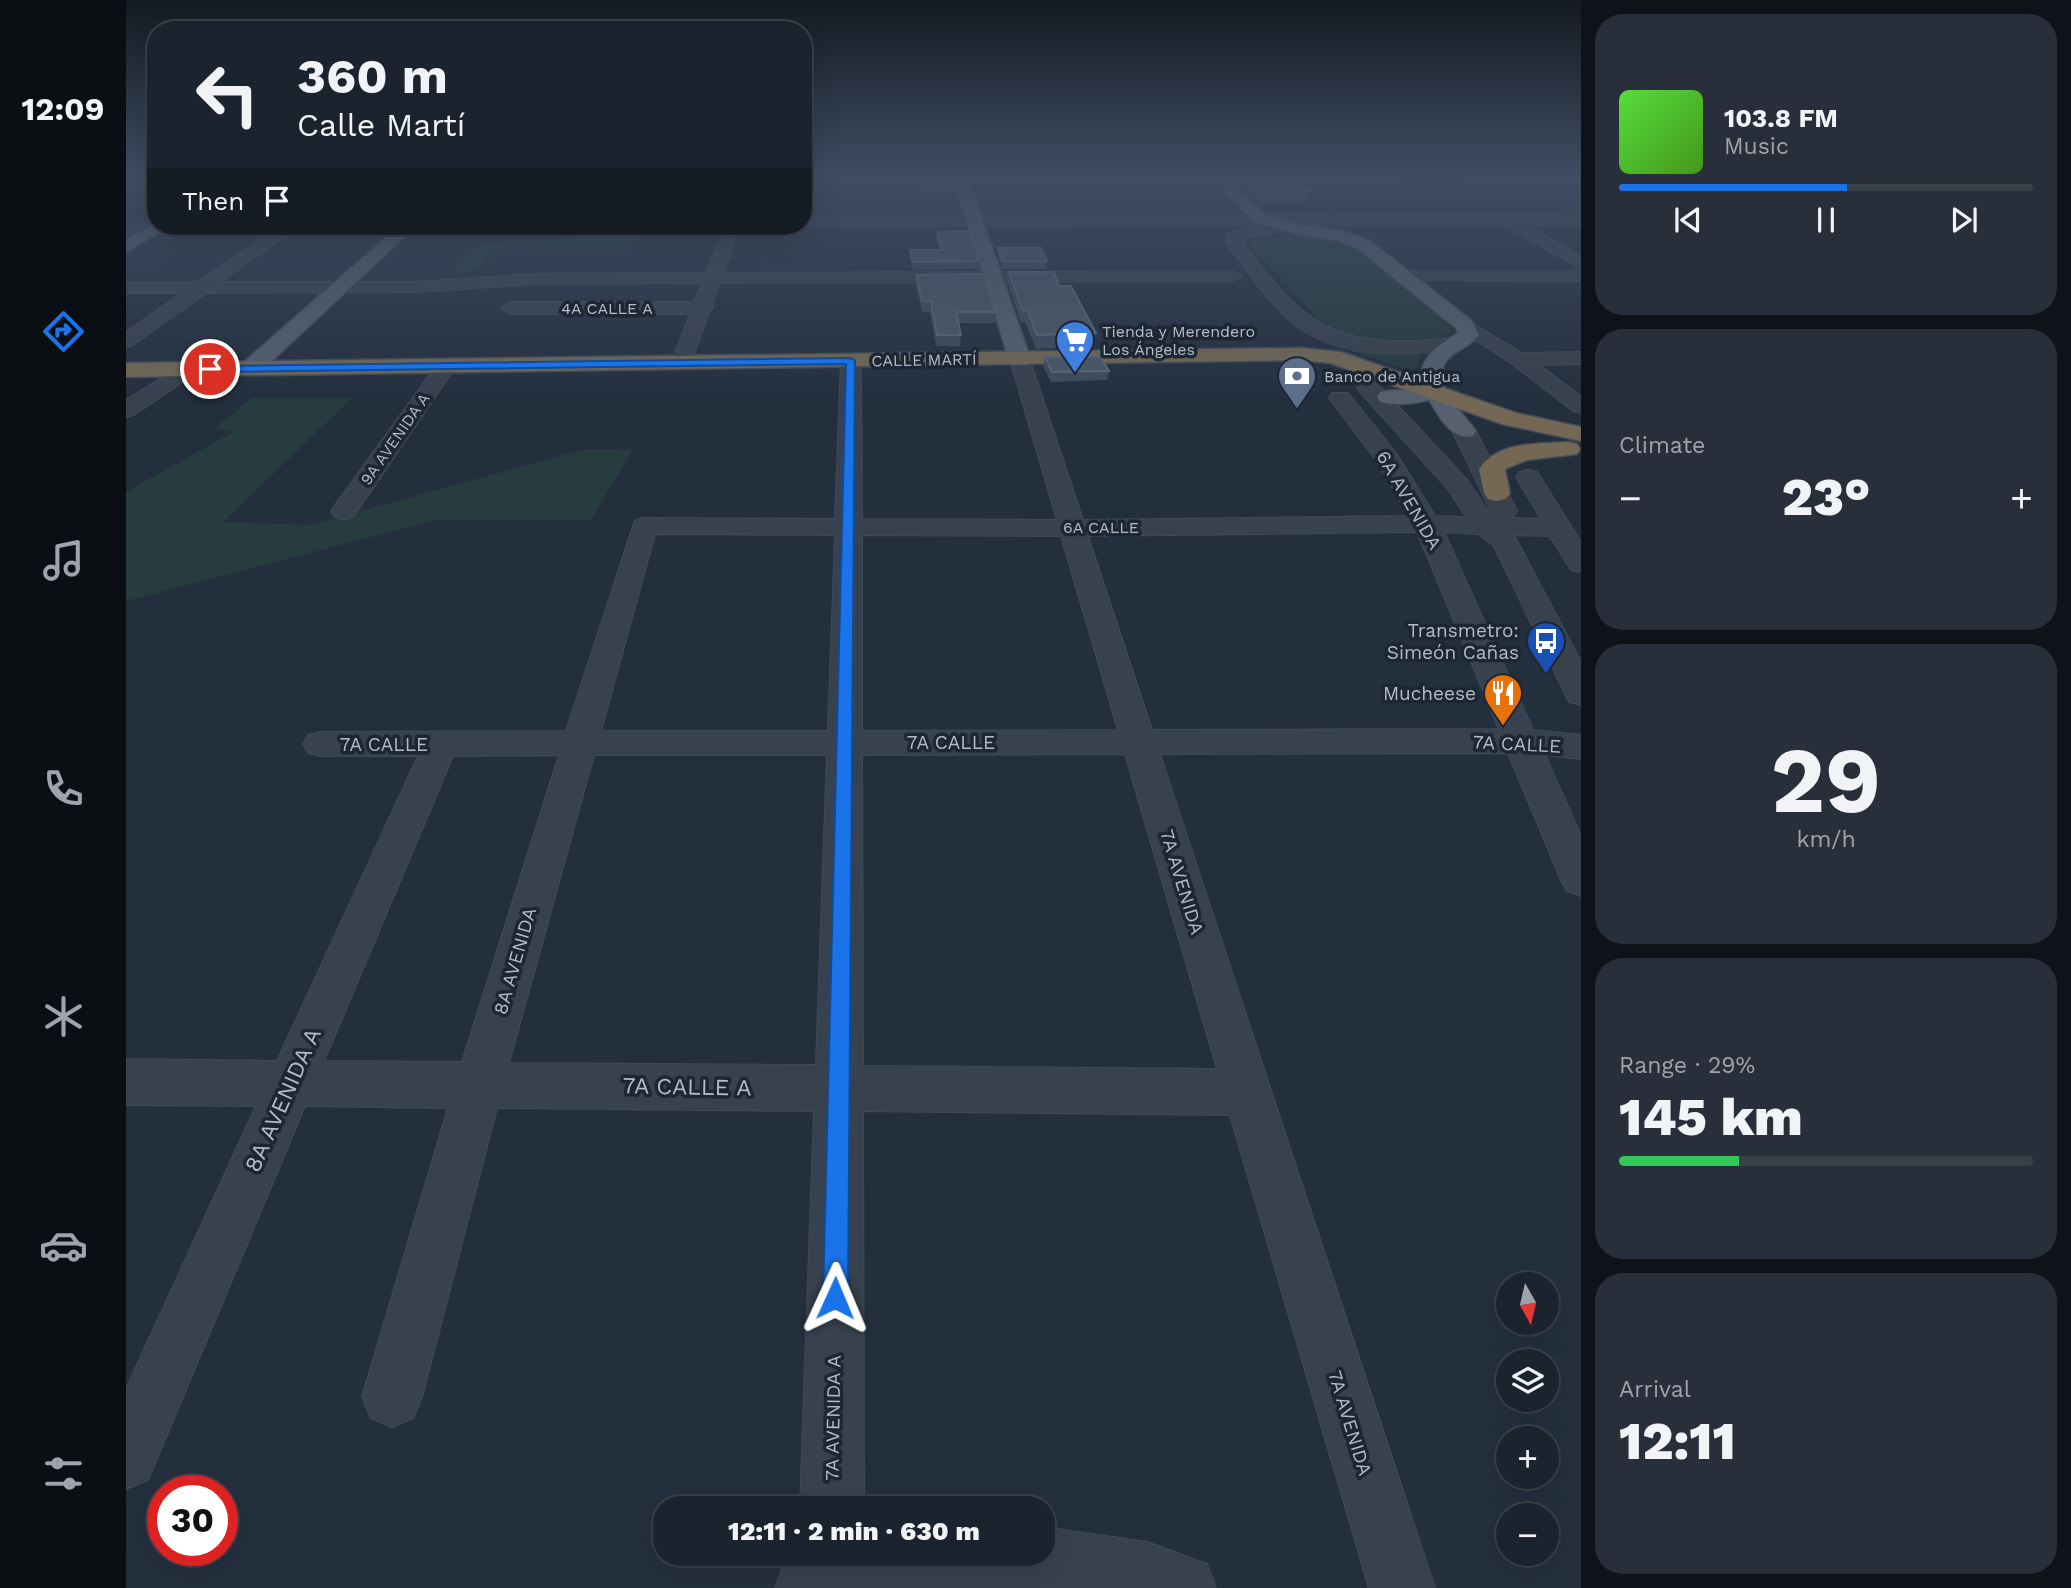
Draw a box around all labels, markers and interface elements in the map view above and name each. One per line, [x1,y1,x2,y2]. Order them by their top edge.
text: 360 m [297,47,448,105]
icon: left [182,49,273,140]
text: 12:09 [22,90,104,128]
text: 103.8 FM [1724,103,1838,133]
text: Calle Martí [297,106,465,144]
text: Music [1724,133,1789,160]
icon: arrive [258,182,296,220]
text: Then [182,186,244,216]
icon: previous [1669,201,1707,239]
icon: pause [1807,201,1845,239]
icon: next [1945,201,1983,239]
street label: 4A CALLE A [561,299,653,318]
icon: directions [39,307,88,356]
supermarket icon: Tienda y Merendero Los Ángeles [1054,319,1096,374]
place label: Tienda y Merendero Los Ángeles [1102,322,1255,359]
pin [180,339,240,399]
icon: arrive [191,350,229,388]
street label: CALLE MARTÍ [871,350,977,370]
bank icon: Banco de Antigua [1276,355,1318,410]
place label: Banco de Antigua [1324,367,1460,386]
street label: 9A AVENIDA A [356,389,434,489]
text: Climate [1619,432,1705,459]
street label: 6A AVENIDA [1371,446,1447,554]
text: 23° [1782,467,1870,528]
text: − [1619,476,1642,520]
text: + [2010,476,2033,520]
street label: 6A CALLE [1063,518,1139,537]
icon: music [39,536,88,585]
place label: Transmetro: Simeón Cañas [1387,619,1519,664]
bus stop icon: Transmetro: Simeón Cañas [1525,620,1567,675]
restaurant icon: Mucheese [1482,672,1524,727]
place label: Mucheese [1383,682,1476,705]
text: 29 [1771,727,1881,834]
street label: 7A CALLE [1472,730,1562,758]
street label: 7A CALLE [907,731,995,754]
street label: 7A CALLE [340,733,428,756]
icon: phone [39,764,88,813]
text: km/h [1796,826,1856,853]
street label: 7A AVENIDA [1155,827,1209,938]
street label: 8A AVENIDA [489,904,541,1017]
icon: climate [39,992,88,1041]
street label: 8A AVENIDA A [239,1024,327,1176]
text: Range · 29% [1619,1052,1755,1079]
street label: 7A CALLE A [622,1072,752,1102]
text: 145 km [1619,1087,1803,1148]
icon: car [39,1221,88,1270]
position arrow [798,1261,872,1335]
north arrow [1496,1272,1559,1335]
map controls [1496,1272,1559,1566]
button: layers [1496,1349,1559,1412]
street label: 7A AVENIDA A [820,1354,846,1481]
street label: 7A AVENIDA [1323,1368,1377,1479]
text: Arrival [1619,1376,1691,1403]
text: 12:11 [1619,1411,1736,1472]
button: + [1496,1426,1559,1489]
icon: filters [39,1449,88,1498]
speed limit sign: 30 [147,1475,238,1566]
button: − [1496,1503,1559,1566]
text: 12:11 · 2 min · 630 m [728,1516,980,1546]

